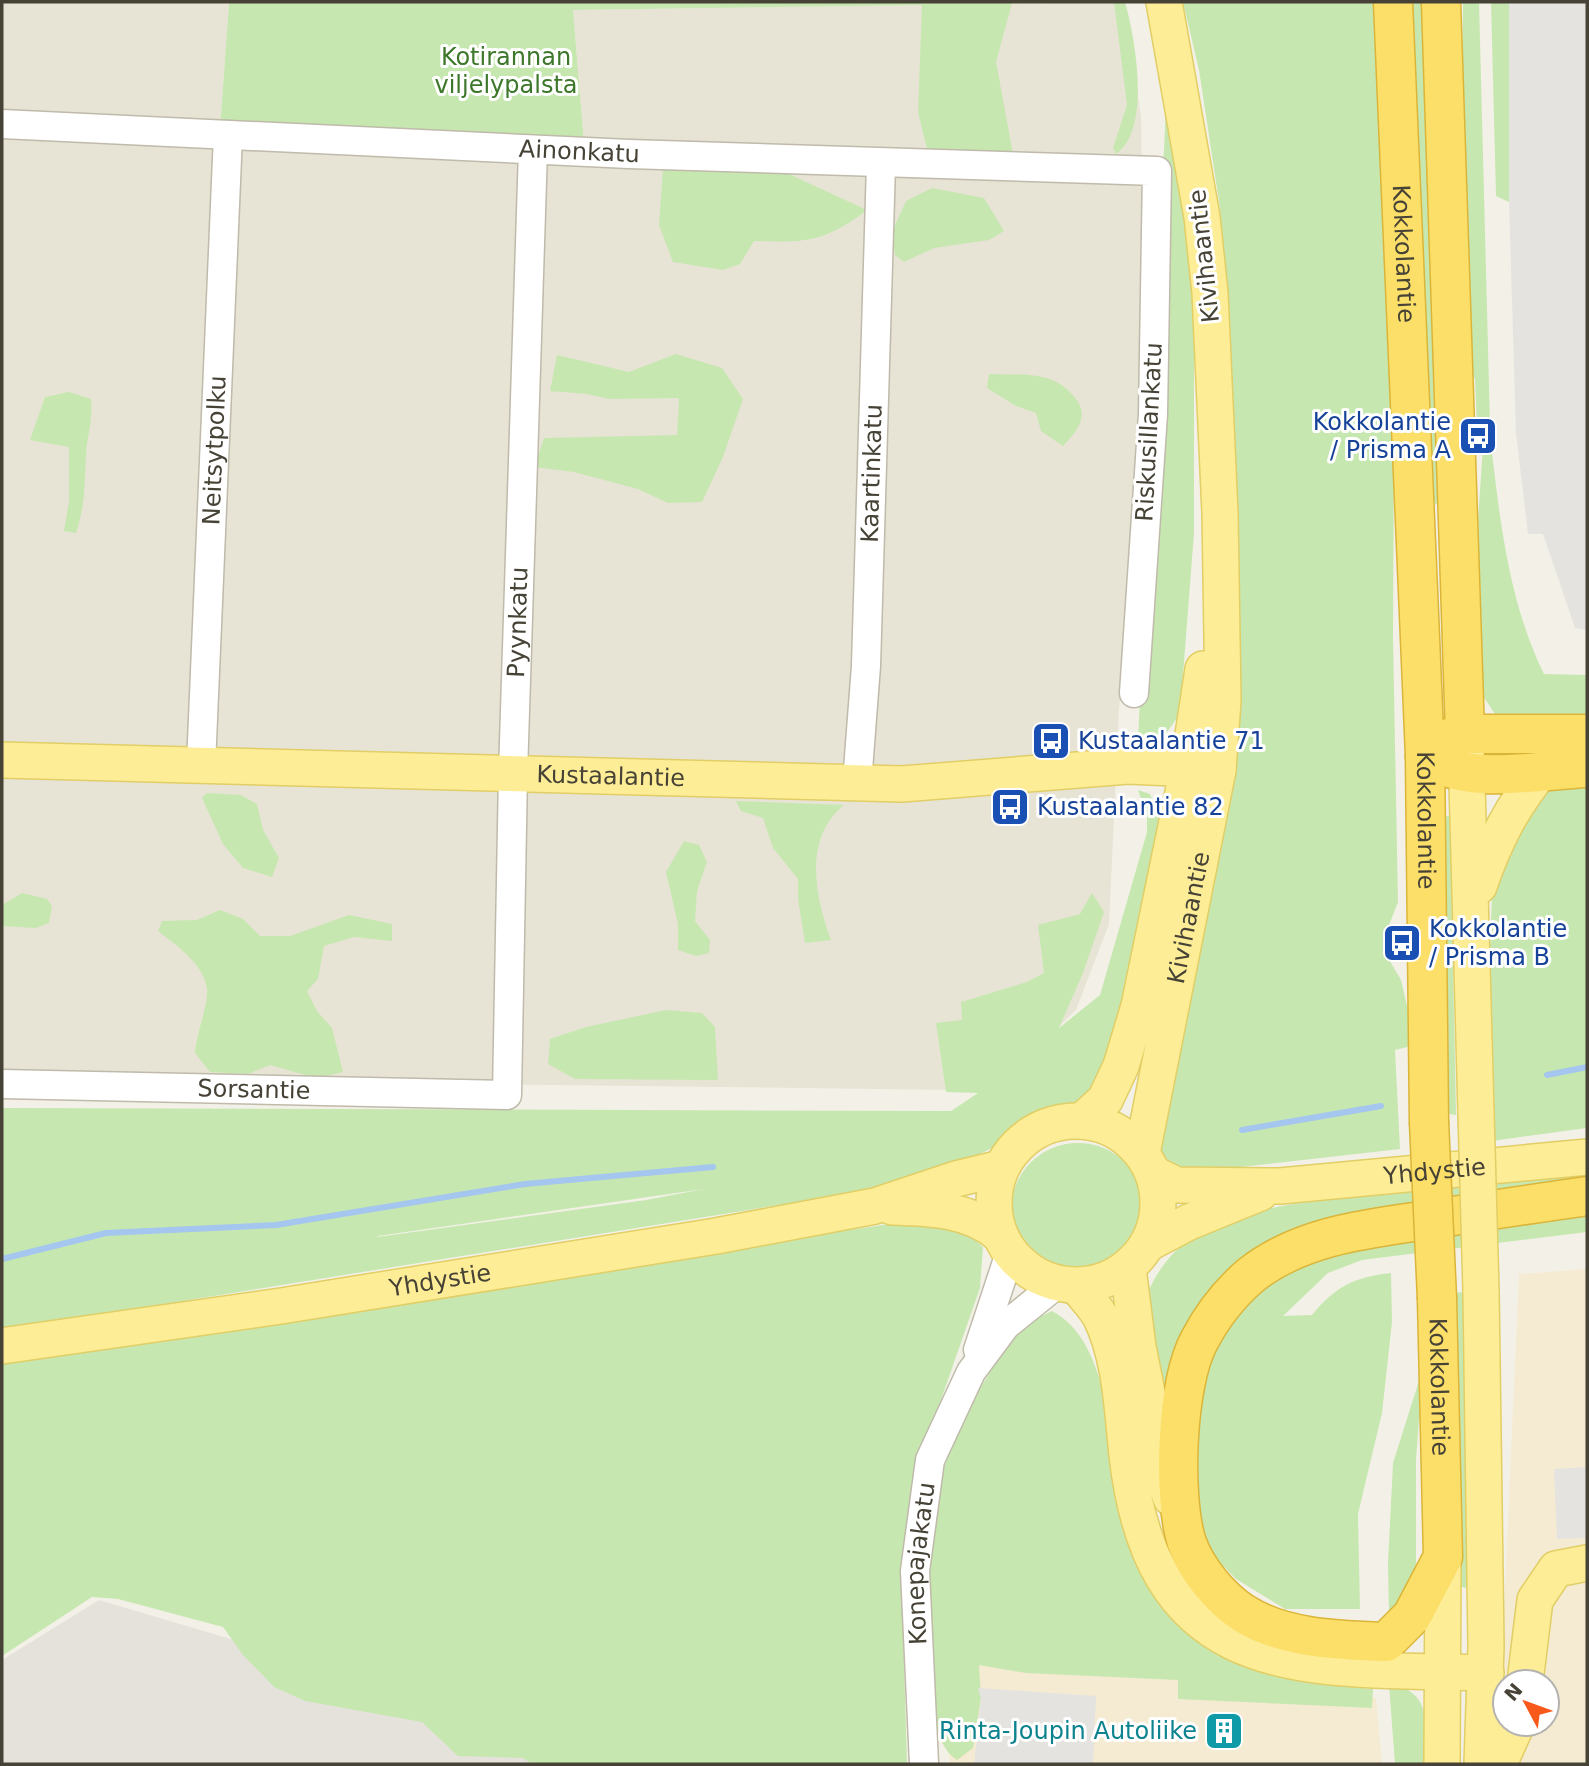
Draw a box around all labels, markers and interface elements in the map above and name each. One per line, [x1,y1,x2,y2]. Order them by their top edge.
park label: Kotirannan viljelypalsta [434,43,578,99]
street label: Ainonkatu [518,135,640,168]
street label: Kokkolantie [1387,184,1421,323]
street label: Kivihaantie [1183,188,1225,324]
street label: Riskusillankatu [1130,342,1168,522]
street label: Neitsytpolku [197,375,232,526]
street label: Kaartinkatu [856,404,888,543]
place label: Kokkolantie / Prisma A [1313,408,1452,464]
bus stop icon: Kokkolantie / Prisma A [1457,415,1499,457]
street label: Pyynkatu [502,566,534,678]
bus stop icon: Kustaalantie 71 [1030,720,1072,762]
place label: Kustaalantie 71 [1078,727,1265,755]
street label: Kokkolantie [1411,751,1440,890]
street label: Kustaalantie [536,760,685,792]
bus stop icon: Kustaalantie 82 [989,786,1031,828]
place label: Kustaalantie 82 [1037,793,1224,821]
street label: Kivihaantie [1162,849,1215,986]
place label: Kokkolantie / Prisma B [1429,915,1567,971]
bus stop icon: Kokkolantie / Prisma B [1381,922,1423,964]
street label: Sorsantie [197,1074,311,1105]
street label: Yhdystie [1381,1153,1487,1190]
street label: Yhdystie [386,1258,493,1303]
street label: Kokkolantie [1423,1317,1455,1456]
street label: Konepajakatu [901,1480,941,1645]
north arrow [1491,1668,1561,1738]
text: N [1500,1679,1527,1705]
building icon: Rinta-Joupin Autoliike [1203,1710,1245,1752]
place label: Rinta-Joupin Autoliike [939,1717,1197,1745]

